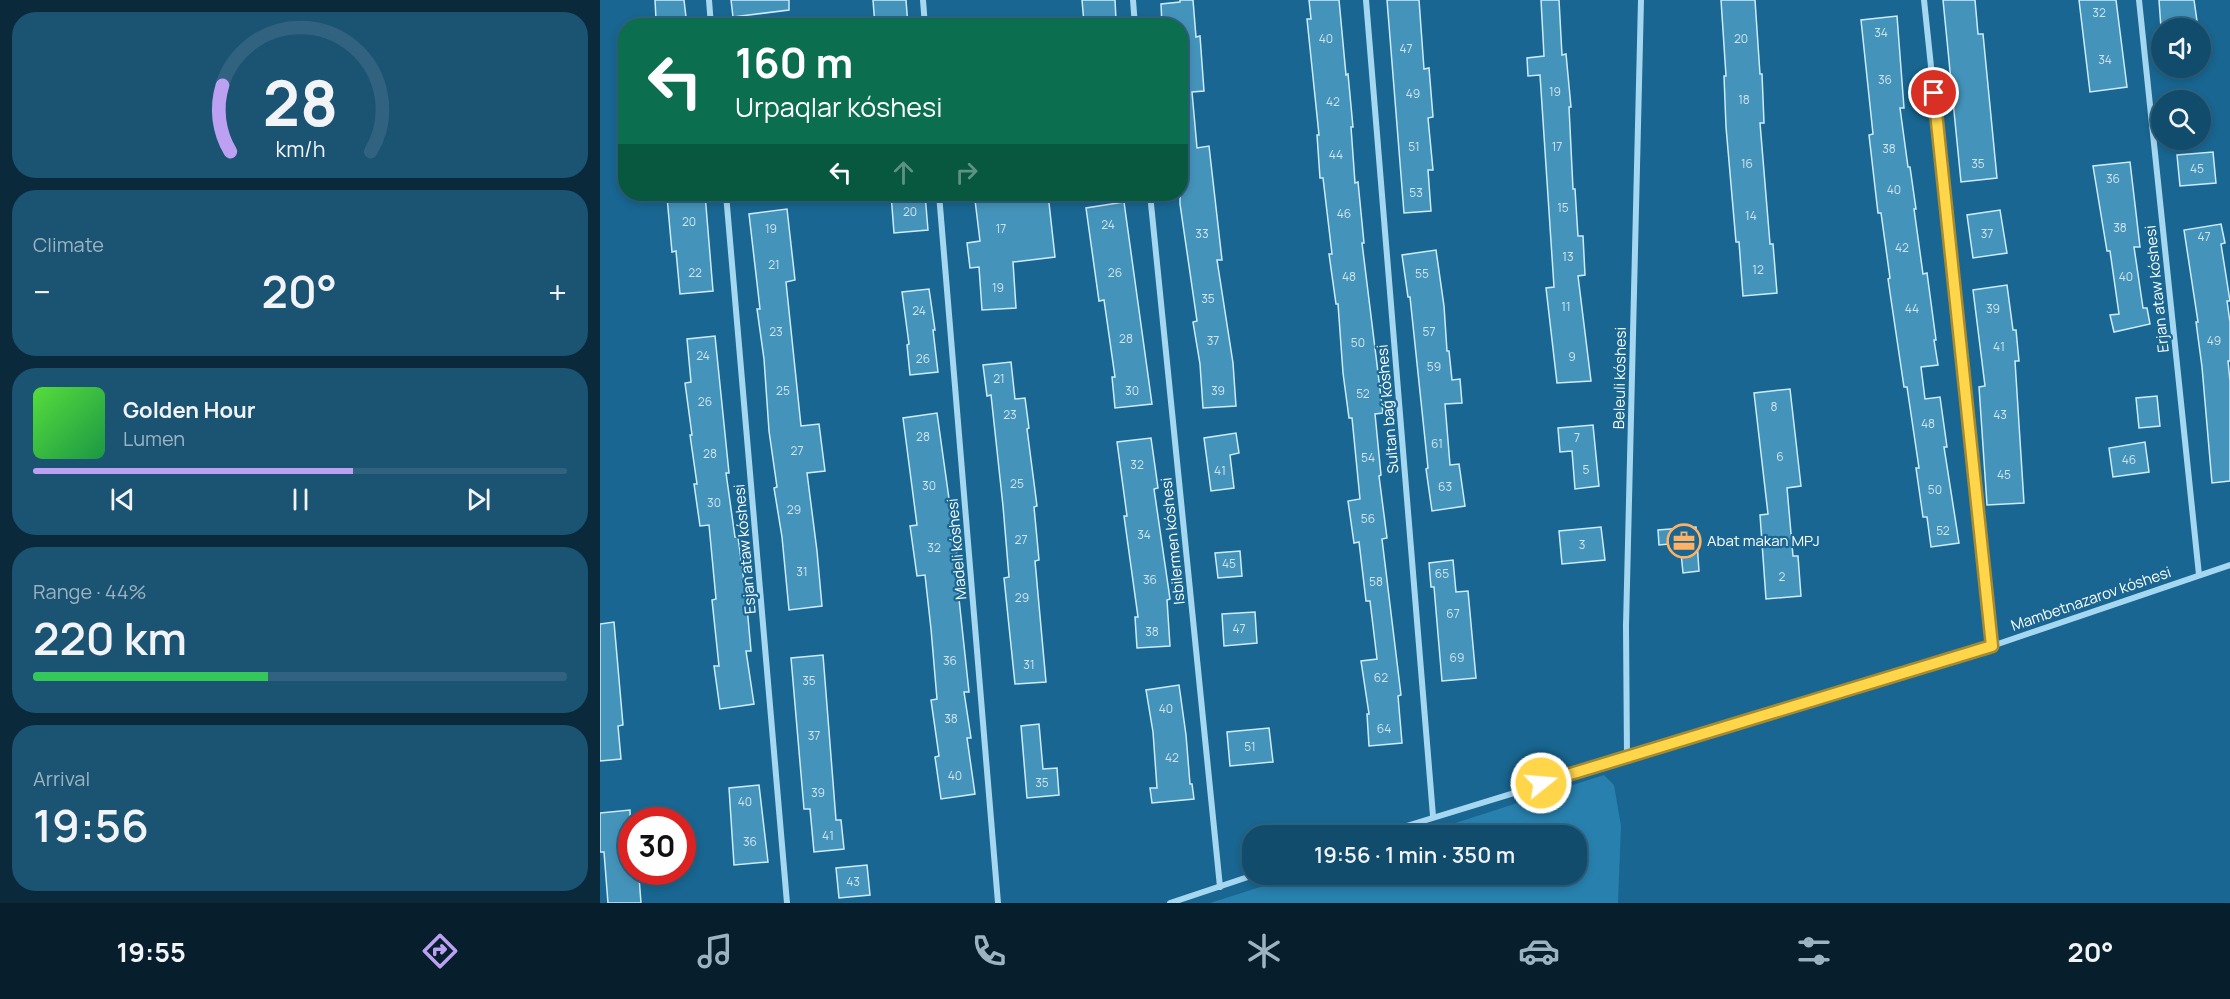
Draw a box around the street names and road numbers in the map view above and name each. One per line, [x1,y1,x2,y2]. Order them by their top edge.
street label: Erjan ataw kóshesi [2139,224,2174,354]
street label: Beleuli kóshesi [1608,327,1631,429]
street label: Sultan baǵ kóshesi [1371,344,1404,474]
street label: Isbilermen kóshesi [1155,477,1190,606]
street label: Esjan ataw kóshesi [728,483,761,615]
street label: Madeli kóshesi [942,498,971,601]
street label: Mambetnazarov kóshesi [2008,561,2174,636]

